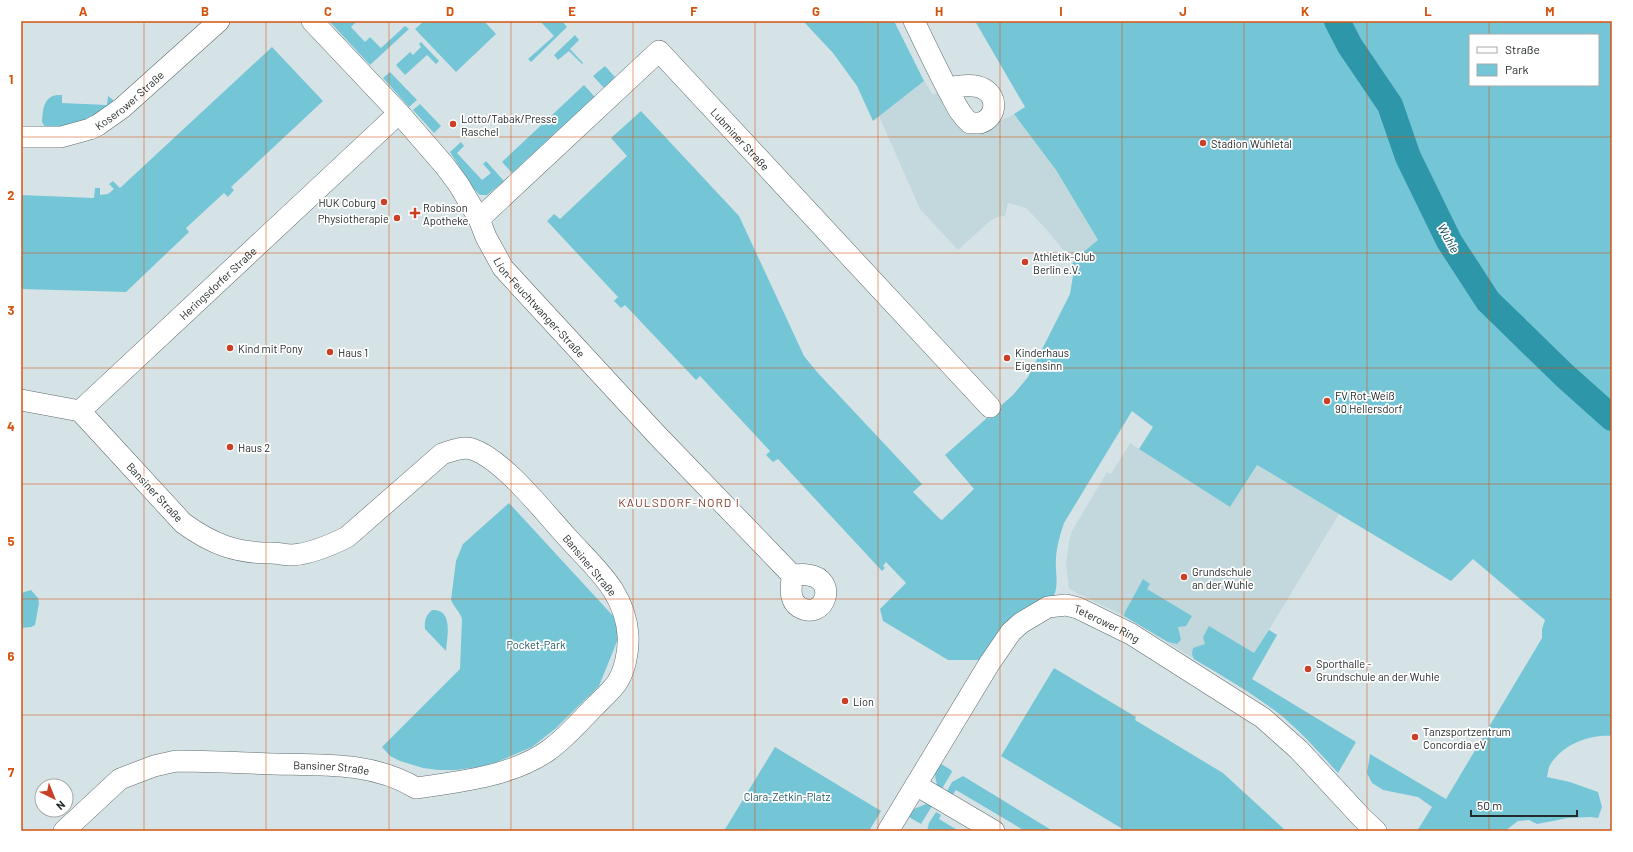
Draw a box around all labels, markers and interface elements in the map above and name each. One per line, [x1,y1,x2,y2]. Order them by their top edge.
text: A [79,3,88,19]
text: B [201,3,209,19]
text: C [324,3,332,19]
text: D [446,3,454,19]
text: E [568,3,576,19]
text: F [690,3,698,19]
text: G [812,3,820,19]
text: H [935,3,943,19]
text: I [1059,3,1063,19]
text: J [1179,3,1187,19]
text: K [1301,3,1309,19]
text: L [1424,3,1432,19]
text: M [1545,3,1555,19]
legend [1469,34,1599,86]
text: Straße [1505,42,1540,56]
text: Park [1505,62,1529,76]
street label: Koserower Straße [92,68,166,132]
text: 1 [9,71,13,87]
street label: Lubminer Straße [709,105,773,173]
place label: Lotto/Tabak/Presse Raschel [461,112,557,138]
marker: Lotto/Tabak/Presse Raschel [448,119,458,129]
place label: Stadion Wuhletal [1211,137,1292,150]
marker: Stadion Wuhletal [1198,138,1208,148]
text: 2 [7,187,15,203]
place label: HUK Coburg [318,196,376,209]
marker: HUK Coburg [379,197,389,207]
place label: Robinson Apotheke [423,201,469,227]
marker: Robinson Apotheke [410,208,420,218]
place label: Physiotherapie [318,212,389,225]
marker: Physiotherapie [392,213,402,223]
water label: Wuhle [1435,221,1463,255]
street label: Heringsdorfer Straße [176,243,259,322]
place label: Athletik-Club Berlin e.V. [1033,250,1095,276]
street label: Lion-Feuchtwanger-Straße [492,255,588,360]
marker: Athletik-Club Berlin e.V. [1020,257,1030,267]
text: 3 [7,302,15,318]
place label: Kind mit Pony [238,342,303,355]
marker: Kind mit Pony [225,343,235,353]
place label: Haus 1 [338,346,368,359]
place label: Kinderhaus Eigensinn [1015,346,1069,372]
marker: Haus 1 [325,347,335,357]
marker: Kinderhaus Eigensinn [1002,353,1012,363]
place label: FV Rot-Weiß 90 Hellersdorf [1335,389,1403,415]
marker: FV Rot-Weiß 90 Hellersdorf [1322,396,1332,406]
text: 4 [7,418,15,434]
place label: Haus 2 [238,441,270,454]
marker: Haus 2 [225,442,235,452]
street label: Bansiner Straße [124,460,186,524]
district label: KAULSDORF-NORD I [618,495,740,509]
street label: Bansiner Straße [560,532,620,599]
text: 5 [7,533,15,549]
place label: Grundschule an der Wuhle [1192,565,1254,591]
marker: Grundschule an der Wuhle [1179,572,1189,582]
street label: Teterower Ring [1073,601,1143,645]
park label: Pocket-Park [507,638,566,651]
text: 6 [8,648,15,664]
place label: Sporthalle - Grundschule an der Wuhle [1316,657,1440,683]
marker: Sporthalle - Grundschule an der Wuhle [1303,664,1313,674]
place label: Lion [853,695,874,708]
marker: Lion [840,696,850,706]
place label: Tanzsportzentrum Concordia eV [1423,725,1511,751]
marker: Tanzsportzentrum Concordia eV [1410,732,1420,742]
street label: Bansiner Straße [293,758,371,777]
text: 7 [8,764,15,780]
north arrow [34,778,74,818]
park label: Clara-Zetkin-Platz [744,790,830,803]
scale bar [1471,792,1577,818]
text: N [54,798,68,813]
text: 50 m [1477,798,1502,812]

